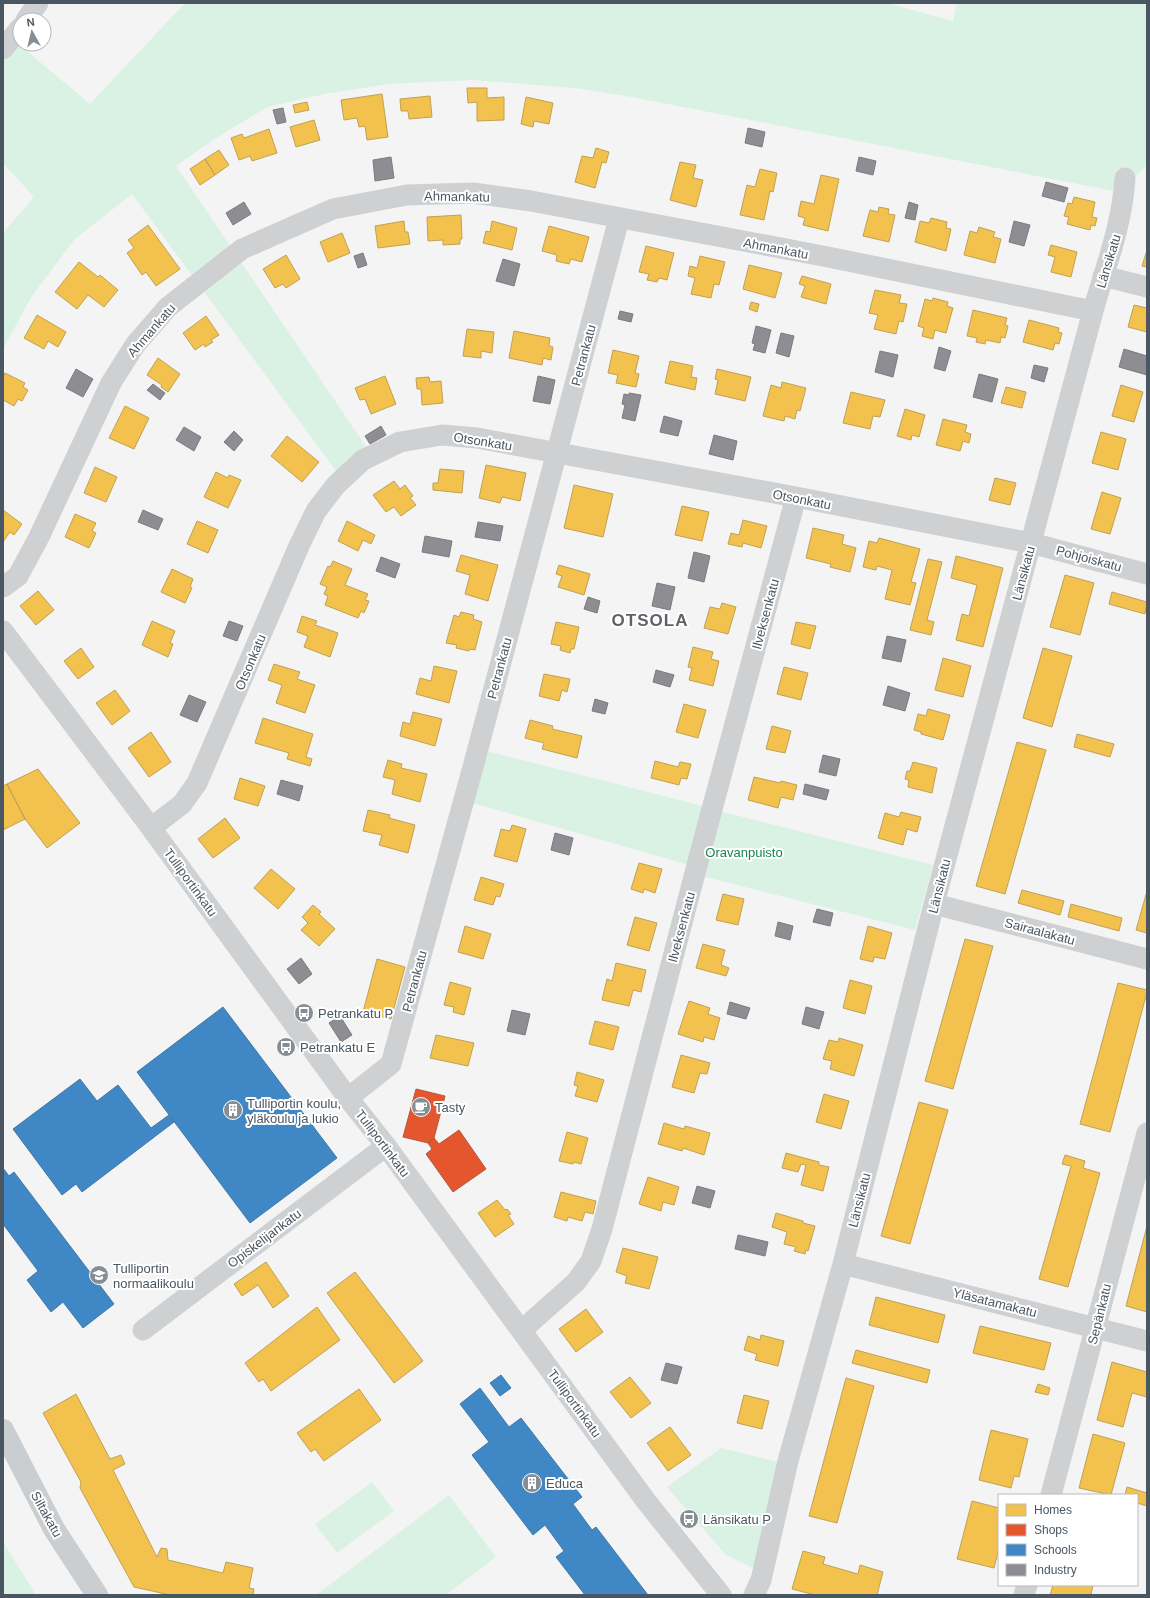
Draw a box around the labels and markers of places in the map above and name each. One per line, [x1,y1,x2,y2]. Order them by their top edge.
bus stop icon: Petrankatu P [293,1002,315,1024]
place label: Petrankatu P [318,1006,393,1021]
bus stop icon: Petrankatu E [275,1036,297,1058]
place label: Petrankatu E [300,1040,375,1055]
place label: Tulliportin koulu, yläkoulu ja lukio [247,1096,341,1126]
cafe icon: Tasty [410,1096,432,1118]
building icon: Tulliportin koulu, yläkoulu ja lukio [222,1099,244,1121]
place label: Tasty [435,1100,466,1115]
place label: Tulliportin normaalikoulu [113,1261,194,1291]
school or university icon: Tulliportin normaalikoulu [88,1264,110,1286]
building icon: Educa [521,1472,543,1494]
place label: Educa [546,1476,584,1491]
bus stop icon: Länsikatu P [678,1508,700,1530]
place label: Länsikatu P [703,1512,771,1527]

